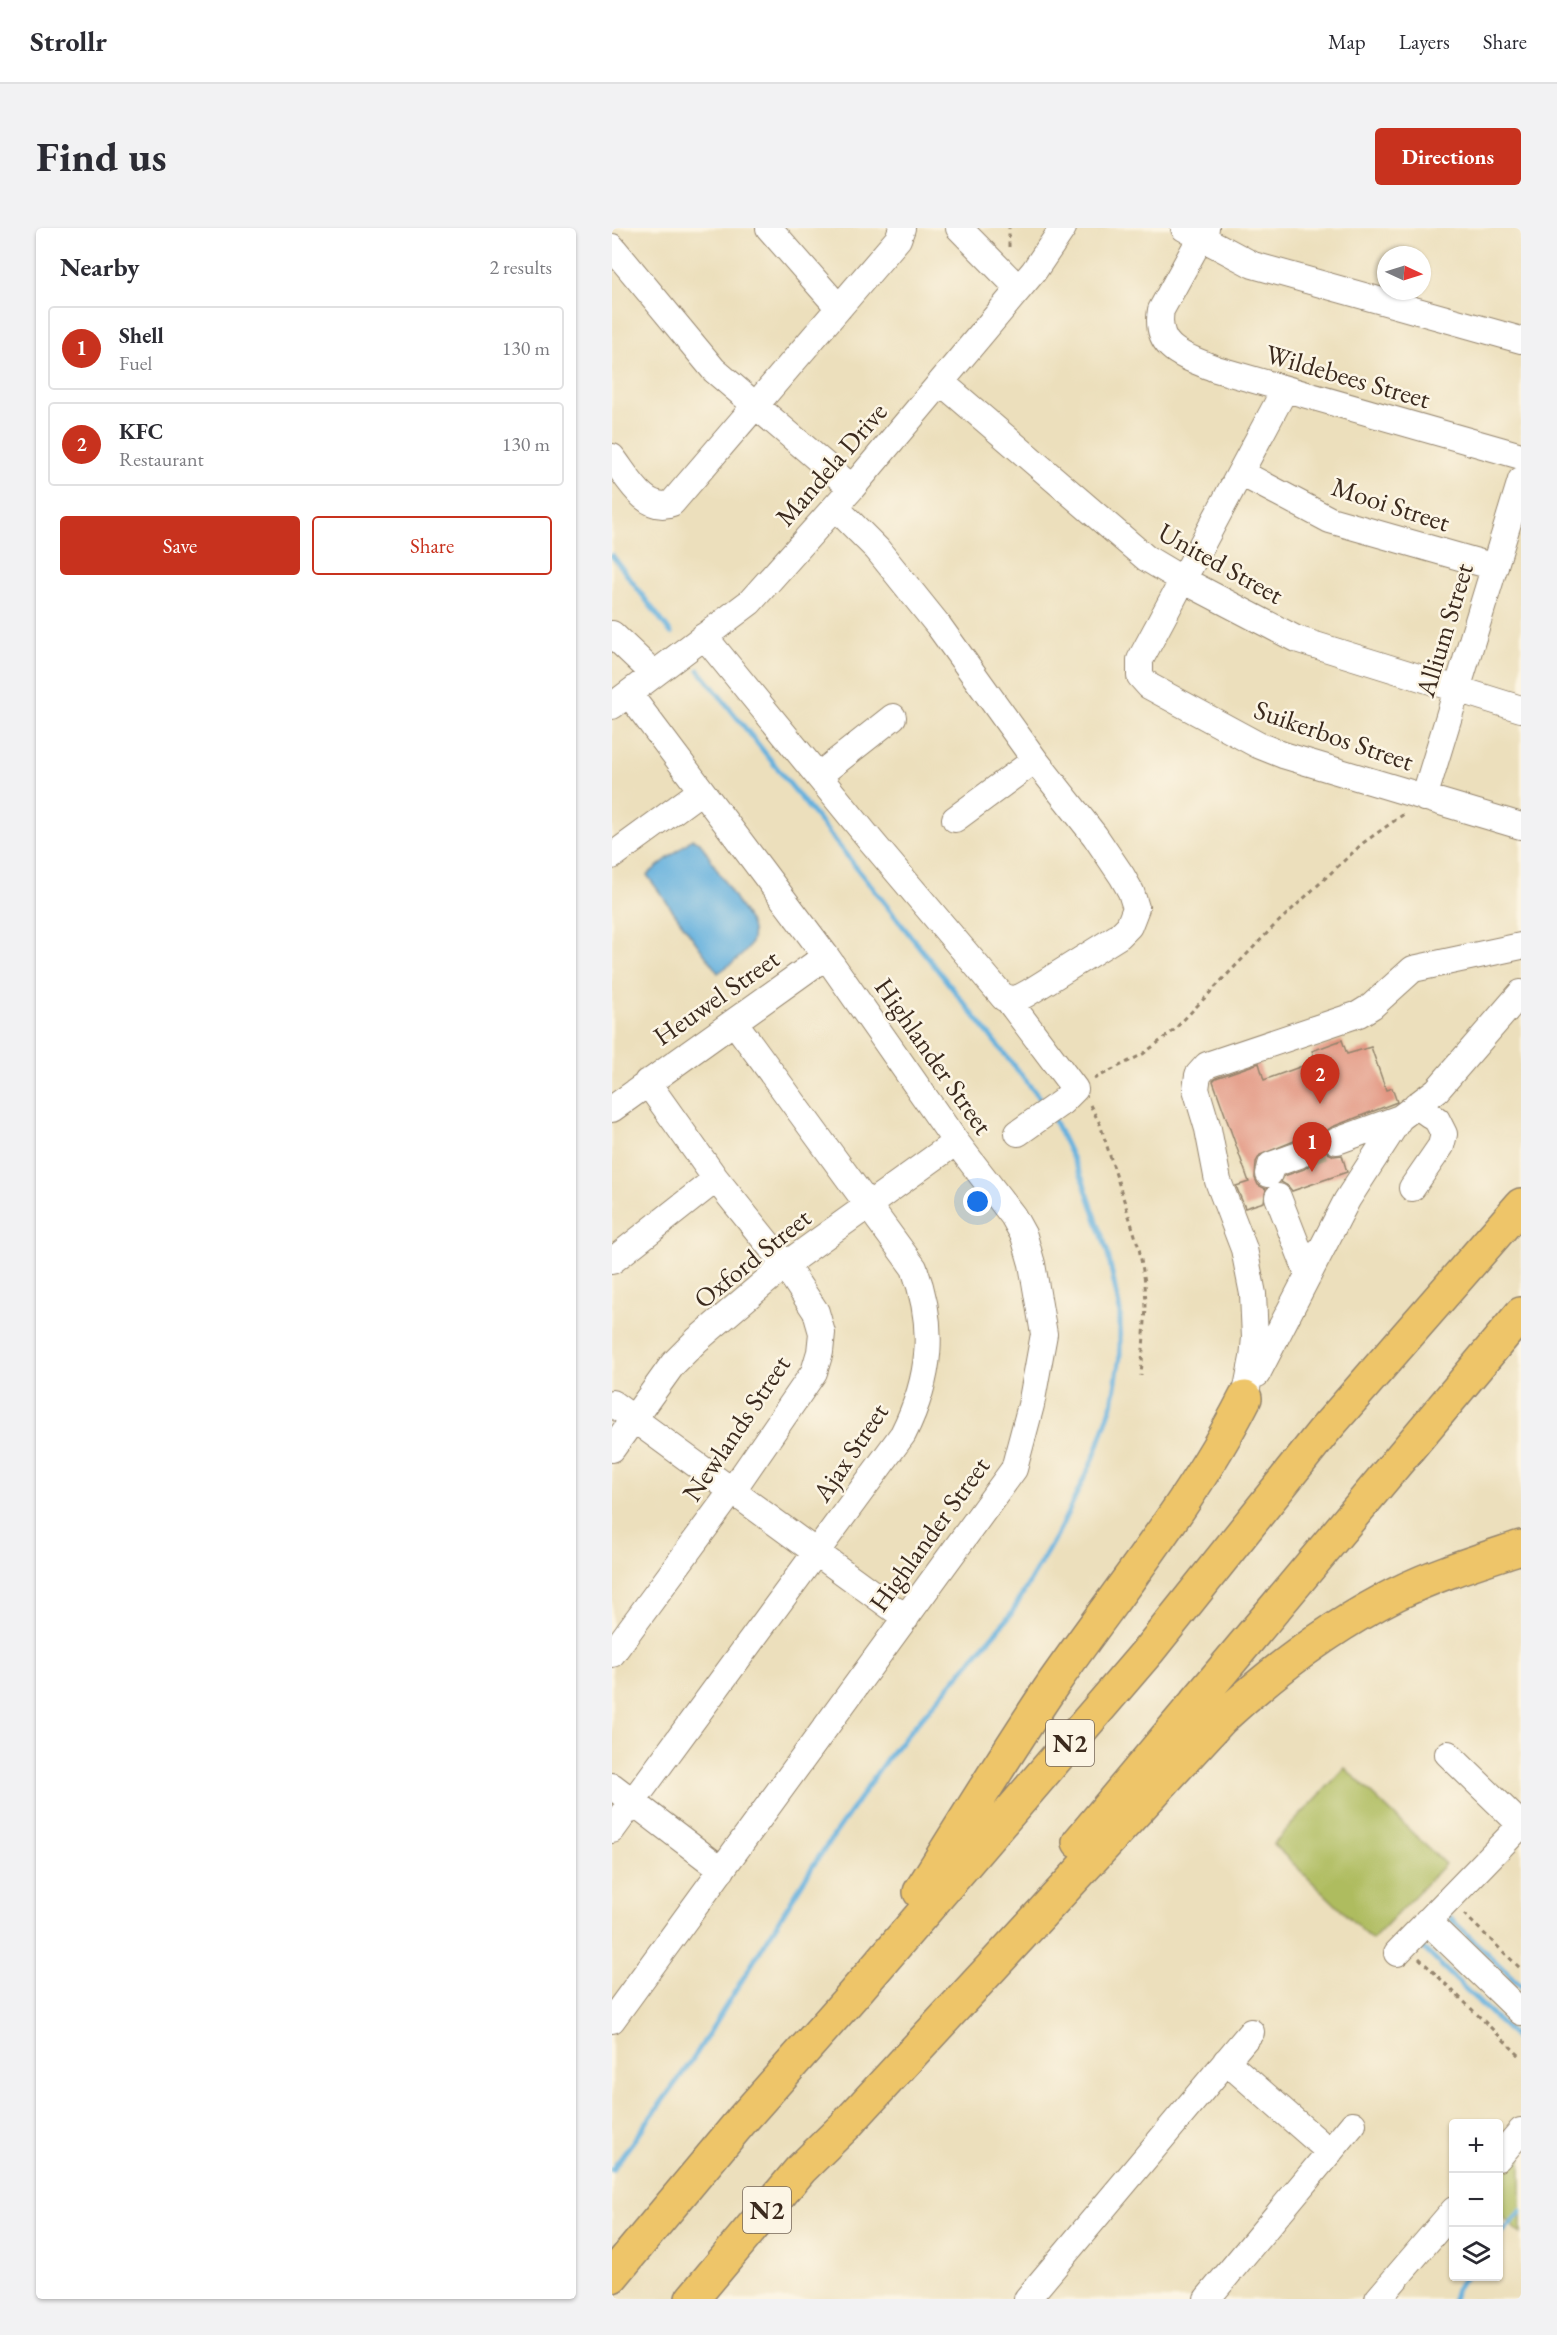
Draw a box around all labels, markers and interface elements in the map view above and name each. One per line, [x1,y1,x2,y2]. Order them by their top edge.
text: Strollr [30,23,107,59]
text: Map [1328,28,1366,55]
text: Layers [1399,28,1450,55]
text: Share [1483,28,1527,55]
button: Directions [1375,128,1521,185]
text: Find us [36,129,167,184]
north arrow [1377,246,1431,300]
text: Nearby [60,250,140,284]
text: 2 results [489,254,552,280]
text: Shell [119,321,164,350]
text: 1 [76,335,87,361]
text: 130 m [502,335,550,361]
street label: Wildebees Street [1262,336,1435,416]
text: Fuel [119,350,152,376]
street label: Mandela Drive [767,395,895,533]
text: KFC [119,417,163,446]
text: 2 [76,431,87,457]
text: 130 m [502,431,550,457]
text: Restaurant [119,446,204,472]
street label: Mooi Street [1328,469,1455,540]
street label: United Street [1152,514,1290,612]
button: Save [60,516,300,575]
button: Share [312,516,552,575]
street label: Allium Street [1407,558,1481,702]
street label: Suikerbos Street [1250,691,1419,779]
street label: Heuwel Street [646,940,786,1053]
street label: Highlander Street [867,971,1001,1142]
pin: 2 [1300,1054,1340,1104]
pin: 1 [1292,1122,1332,1172]
your location [963,1187,992,1216]
street label: Oxford Street [686,1200,818,1316]
street label: Newlands Street [674,1348,798,1508]
street label: Ajax Street [804,1395,896,1509]
street label: Highlander Street [861,1449,997,1619]
road number: N2 [1046,1720,1094,1766]
map controls [1449,2119,1503,2281]
button: + [1449,2119,1503,2173]
button: − [1449,2173,1503,2227]
road number: N2 [743,2187,791,2233]
button: layers [1449,2227,1503,2281]

